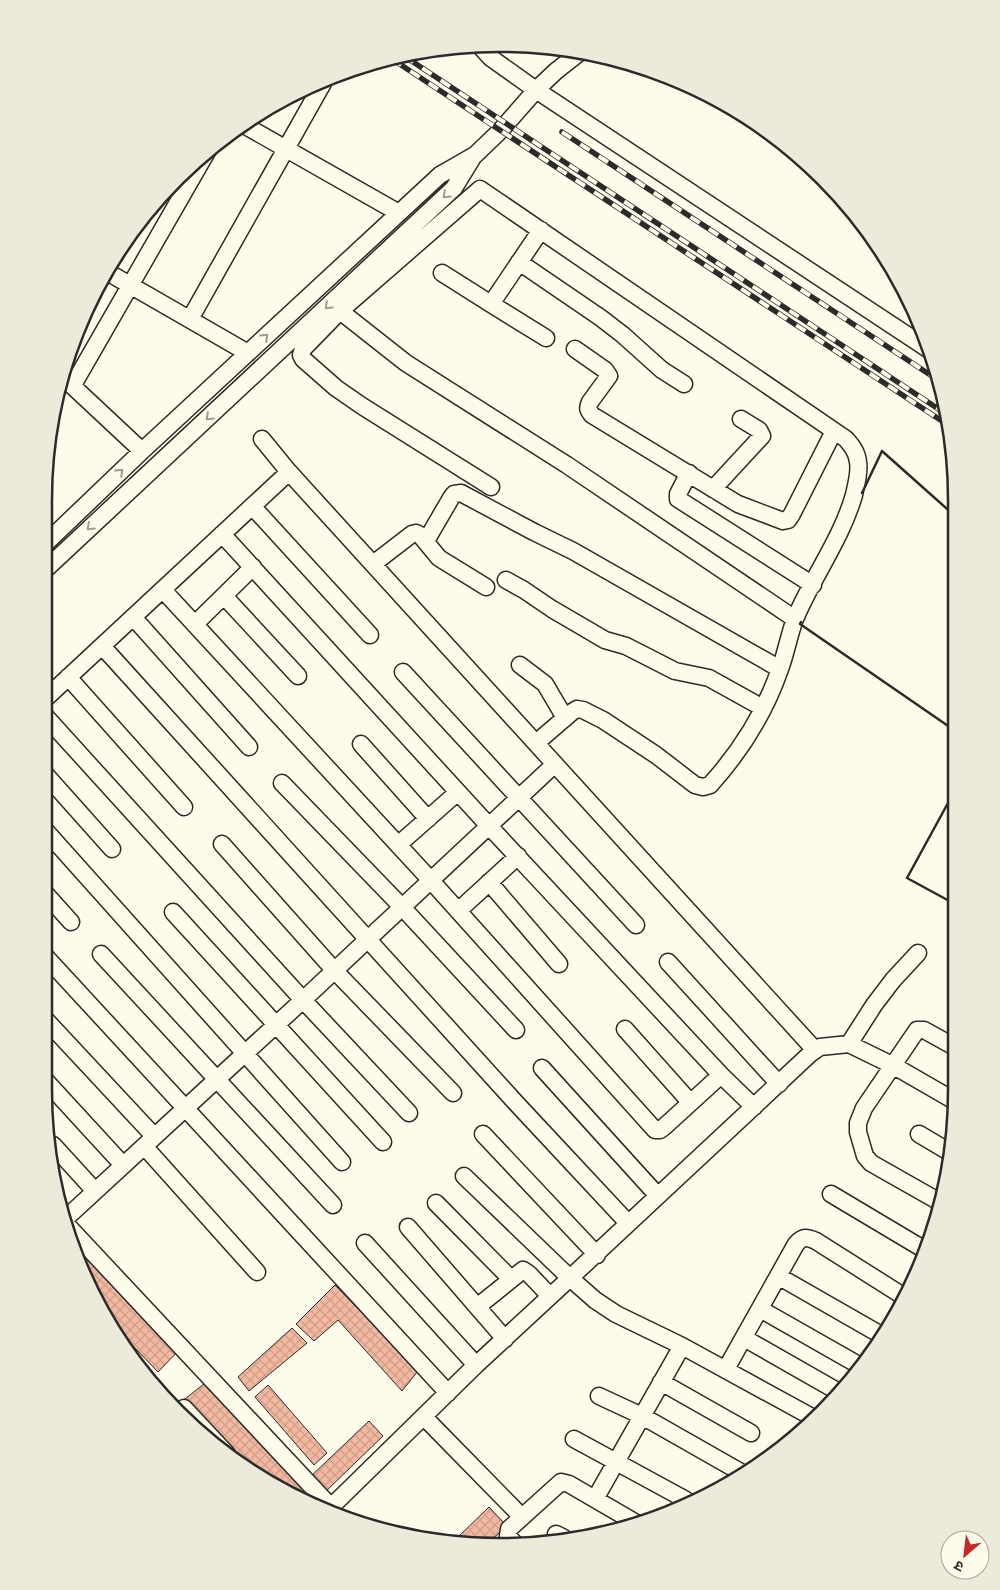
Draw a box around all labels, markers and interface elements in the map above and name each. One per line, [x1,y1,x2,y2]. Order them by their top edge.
one-way arrow [443,189,452,198]
one-way arrow [324,300,333,309]
one-way arrow [259,334,268,343]
one-way arrow [206,411,215,420]
one-way arrow [115,469,124,478]
one-way arrow [87,521,96,530]
north arrow [940,1530,990,1580]
text: उ [951,1556,967,1575]

